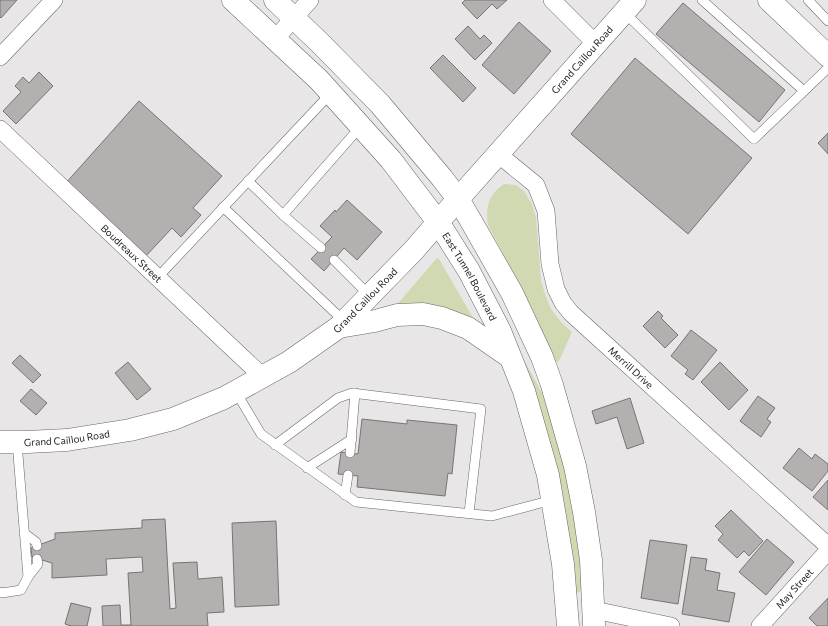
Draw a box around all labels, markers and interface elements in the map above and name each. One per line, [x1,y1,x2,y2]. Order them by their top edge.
street label: Grand Caillou Road [549,23,615,96]
street label: Boudreaux Street [99,222,165,285]
street label: East Tunnel Boulevard [440,230,500,323]
street label: Grand Caillou Road [331,265,400,335]
street label: Merrill Drive [606,344,656,391]
street label: Grand Caillou Road [23,427,111,448]
street label: May Street [773,566,815,611]

